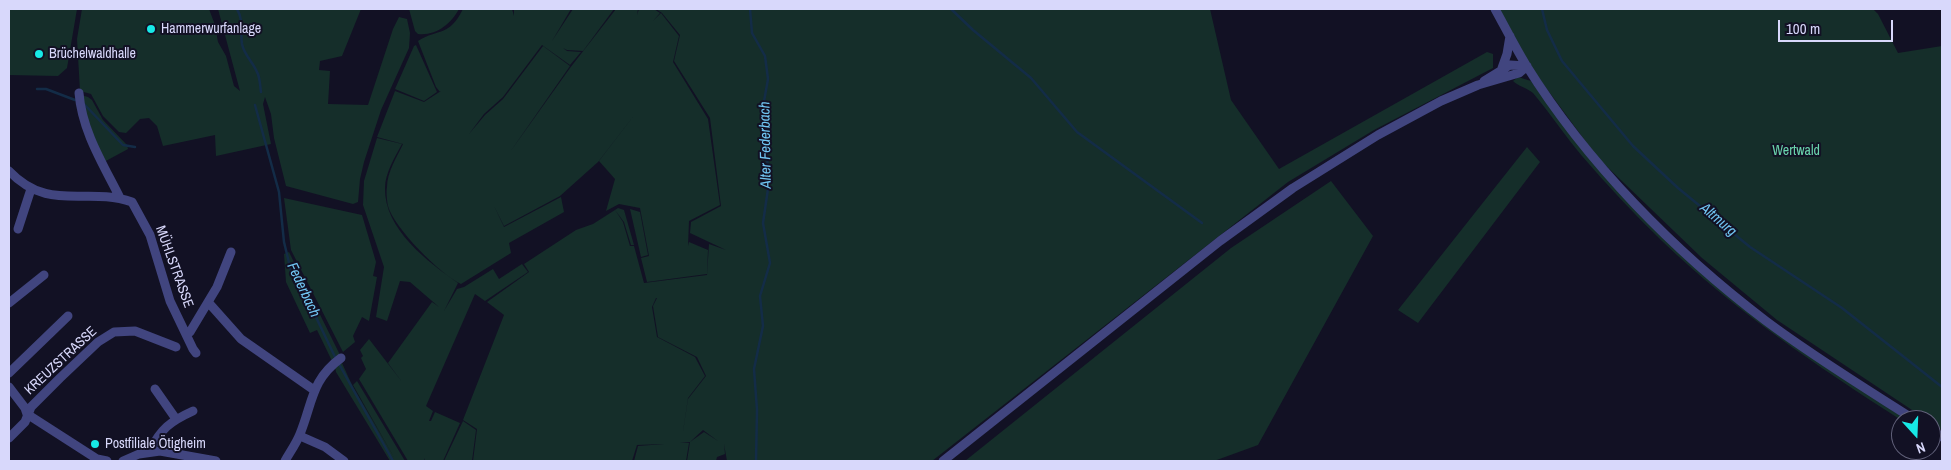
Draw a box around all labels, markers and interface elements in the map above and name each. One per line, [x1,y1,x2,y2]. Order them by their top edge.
scale bar [1781,10,1896,42]
text: 100 m [1786,18,1820,39]
place label: Hammerwurfanlage [161,21,261,37]
marker: Hammerwurfanlage [145,23,157,35]
place label: Brüchelwaldhalle [49,46,136,62]
marker: Brüchelwaldhalle [33,48,45,60]
water label: Alter Federbach [756,101,776,189]
park label: Wertwald [1772,143,1820,159]
water label: Altmurg [1696,199,1740,241]
street label: MÜHLSTRASSE [151,224,197,310]
water label: Federbach [283,260,323,320]
street label: KREUZSTRASSE [21,323,101,399]
north arrow [1891,410,1941,460]
place label: Postfiliale Ötigheim [105,436,206,452]
marker: Postfiliale Ötigheim [89,438,101,450]
text: N [1914,438,1928,458]

